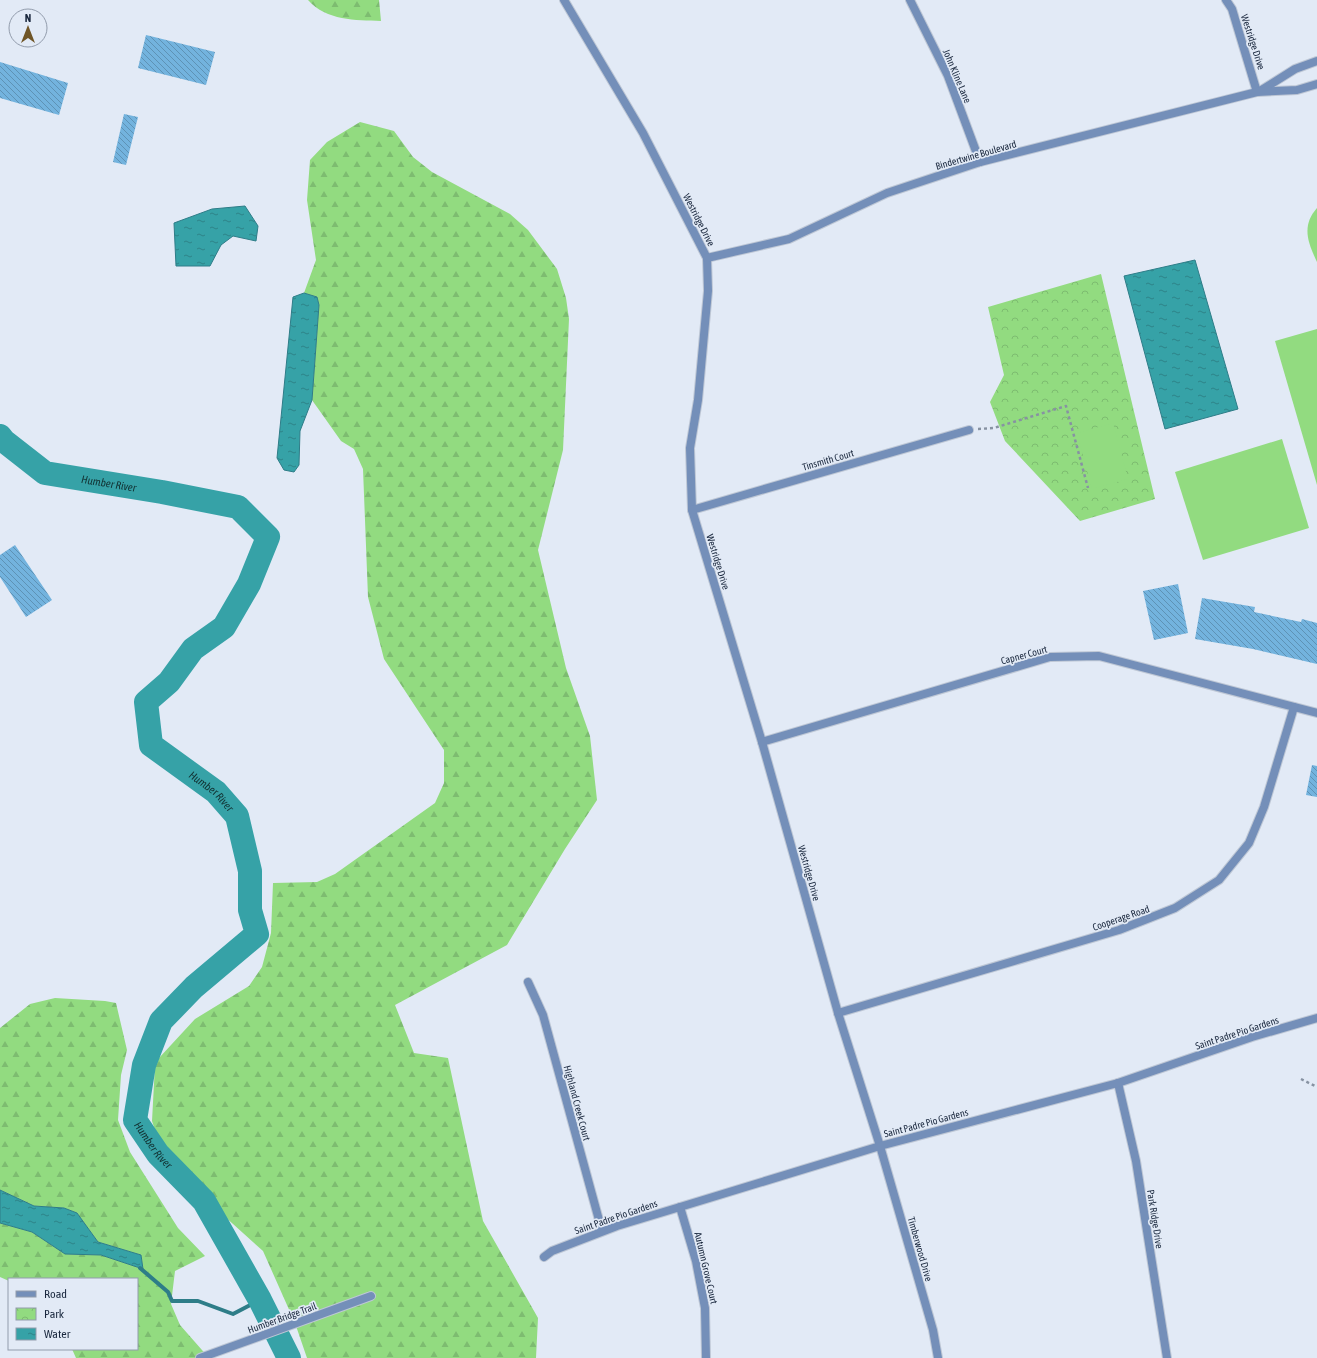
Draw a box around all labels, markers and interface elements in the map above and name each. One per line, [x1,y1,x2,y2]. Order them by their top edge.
north arrow [8,8,48,48]
text: N [25,12,31,24]
street label: Westridge Drive [1239,13,1267,71]
street label: John Kline Lane [941,47,973,105]
street label: Bindertwine Boulevard [934,138,1018,172]
street label: Westridge Drive [681,192,717,248]
street label: Tinsmith Court [801,447,855,473]
water label: Humber River [80,473,138,494]
street label: Westridge Drive [704,533,732,591]
street label: Capner Court [1000,644,1048,666]
water label: Humber River [187,769,237,814]
street label: Westridge Drive [796,844,822,903]
street label: Cooperage Road [1091,903,1151,933]
street label: Saint Padre Pio Gardens [1194,1014,1280,1052]
street label: Highland Creek Court [562,1064,592,1142]
street label: Saint Padre Pio Gardens [883,1106,970,1140]
water label: Humber River [132,1119,175,1171]
street label: Park Ridge Drive [1145,1189,1165,1250]
street label: Saint Padre Pio Gardens [573,1198,659,1236]
street label: Timberwood Drive [906,1215,935,1283]
street label: Autumn Grove Court [692,1231,720,1305]
legend [8,1278,138,1350]
text: Road [44,1287,67,1301]
street label: Humber Bridge Trail [246,1300,318,1336]
text: Park [44,1307,65,1321]
text: Water [44,1327,71,1341]

